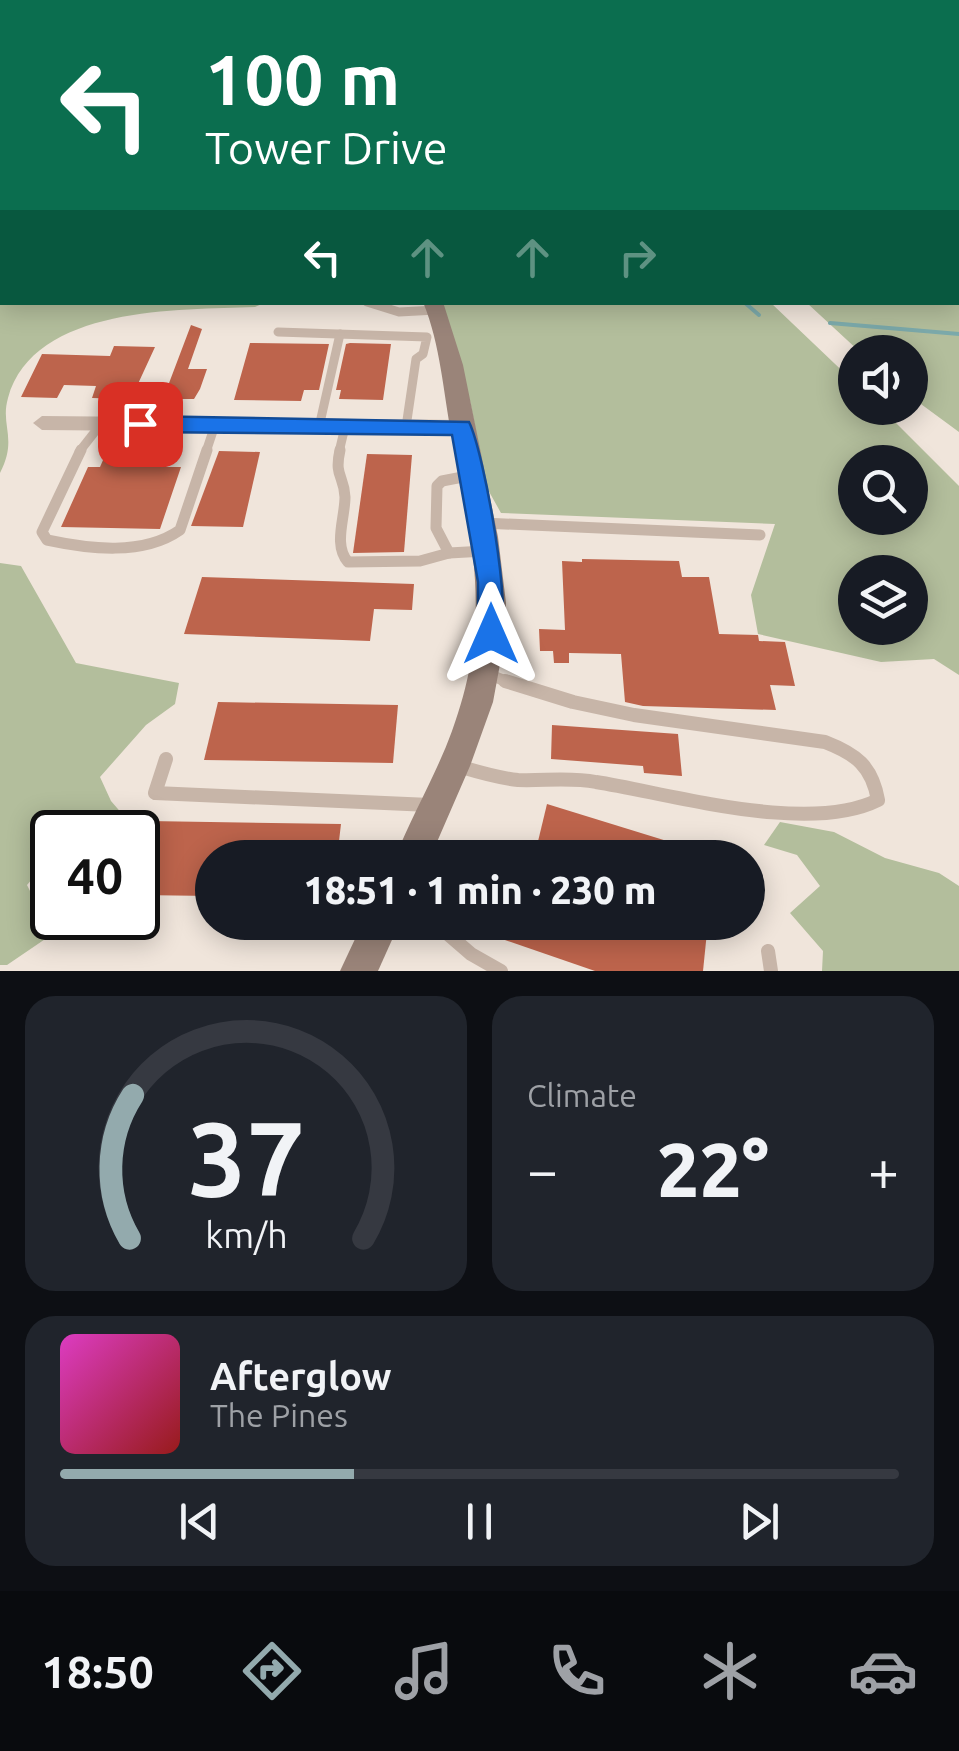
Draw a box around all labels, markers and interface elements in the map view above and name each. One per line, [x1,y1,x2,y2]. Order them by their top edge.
icon: left [40,40,170,170]
text: 100 m [205,40,400,118]
text: Tower Drive [205,122,448,173]
icon: left [295,230,350,285]
icon: ahead [400,230,455,285]
icon: ahead [505,230,560,285]
icon: right [610,230,665,285]
map controls [838,335,928,645]
button: sound [838,335,928,425]
pin [98,382,183,467]
icon: arrive [113,397,168,452]
button: search [838,445,928,535]
button: layers [838,555,928,645]
position arrow [439,582,543,686]
speed limit sign: 40 [30,810,160,940]
text: 18:51 · 1 min · 230 m [303,869,657,911]
text: Climate [527,1077,637,1113]
text: 37 [187,1099,305,1216]
text: 22° [657,1127,769,1211]
text: − [527,1139,558,1200]
text: + [868,1139,899,1200]
text: km/h [205,1215,287,1255]
text: Afterglow [210,1355,392,1397]
text: The Pines [210,1397,348,1433]
icon: previous [172,1494,227,1549]
icon: pause [452,1494,507,1549]
icon: next [732,1494,787,1549]
icon: directions [237,1636,307,1706]
icon: music [389,1636,459,1706]
icon: phone [542,1636,612,1706]
icon: climate [695,1636,765,1706]
icon: car [848,1636,918,1706]
text: 18:50 [41,1646,154,1697]

